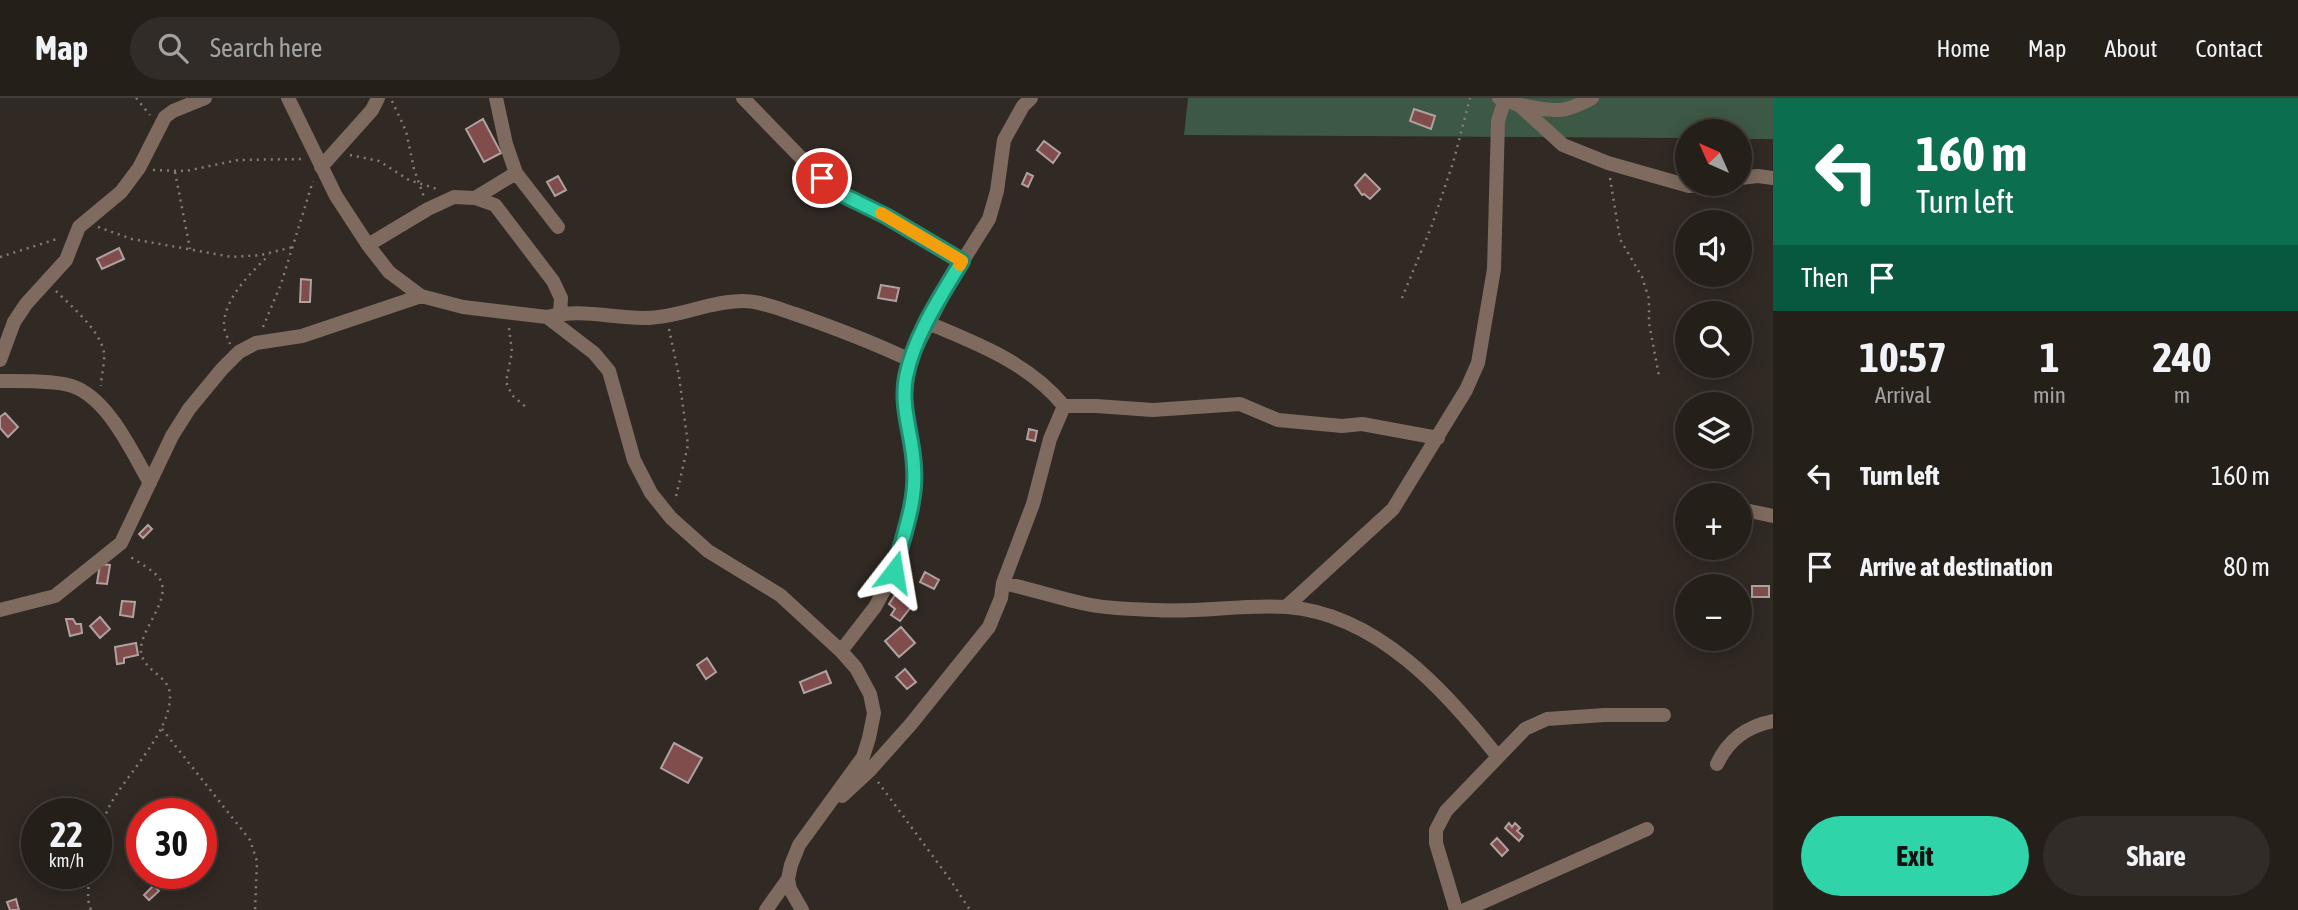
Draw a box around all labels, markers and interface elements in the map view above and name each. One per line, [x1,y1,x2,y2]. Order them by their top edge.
search box [130,17,620,80]
text: Map [35,29,88,67]
icon: search [154,29,192,67]
text: Search here [210,33,322,63]
text: Home [1936,35,1990,62]
text: Map [2028,35,2066,62]
text: About [2104,35,2157,62]
text: Contact [2195,35,2263,62]
north arrow [1675,119,1752,196]
map controls [1675,119,1752,651]
text: 160 m [1916,125,2027,181]
icon: left [1801,126,1892,217]
pin [792,148,852,208]
icon: arrive [803,159,841,197]
text: Turn left [1916,183,2014,220]
button: sound [1675,210,1752,287]
icon: arrive [1863,259,1901,297]
text: Then [1801,263,1849,293]
button: search [1675,301,1752,378]
text: 10:57 [1859,333,1947,381]
text: 1 [2040,333,2059,381]
text: 240 [2152,333,2212,381]
text: Arrival [1875,382,1931,408]
text: min [2033,382,2066,408]
text: m [2174,382,2190,408]
button: layers [1675,392,1752,469]
icon: left [1801,457,1839,495]
text: Turn left [1860,461,1940,491]
text: 160 m [2211,461,2270,491]
button: + [1675,483,1752,560]
position arrow [857,535,931,609]
icon: arrive [1801,548,1839,586]
text: Arrive at destination [1860,552,2053,582]
text: 80 m [2223,552,2270,582]
button: − [1675,574,1752,651]
speed limit sign: 30 [126,798,217,889]
text: 22 [50,814,83,854]
button: Exit [1801,816,2029,896]
button: Share [2043,816,2270,896]
text: km/h [49,850,84,871]

